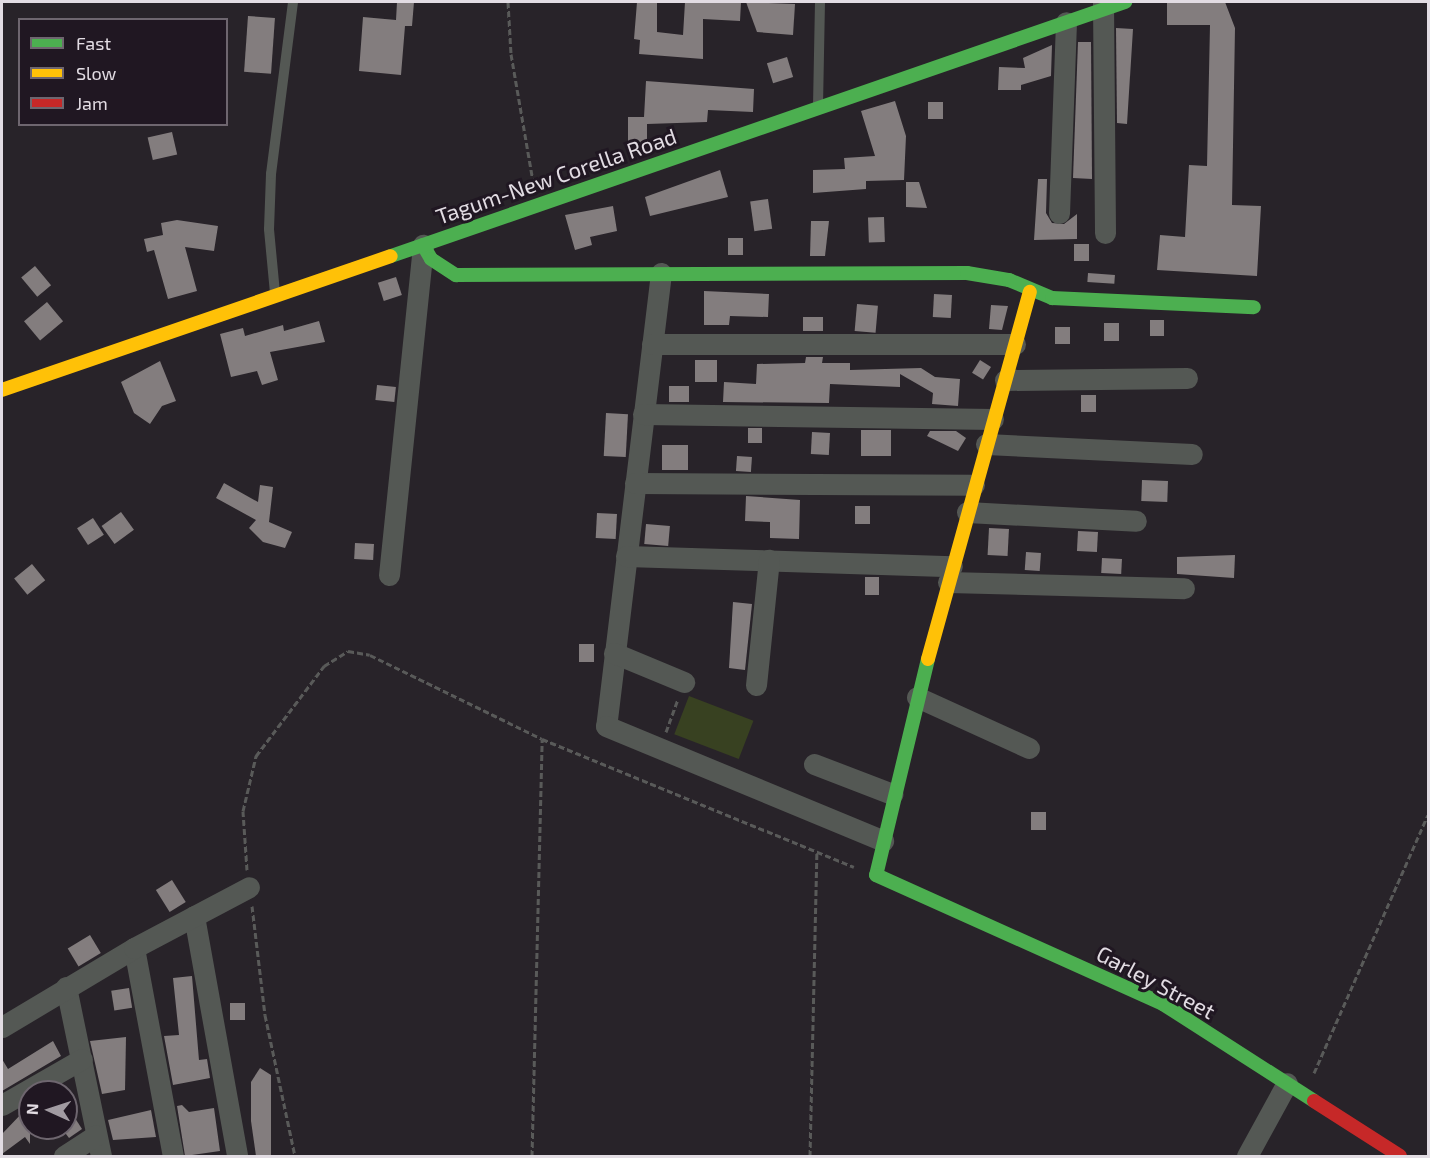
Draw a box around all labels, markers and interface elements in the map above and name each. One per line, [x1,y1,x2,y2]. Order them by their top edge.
legend [18,18,228,126]
text: Fast [76,32,111,54]
text: Slow [76,62,116,84]
text: Jam [76,92,108,114]
street label: Tagum-New Corella Road [432,122,680,230]
street label: Garley Street [1092,940,1220,1024]
north arrow [18,1080,78,1140]
text: N [22,1103,41,1115]

